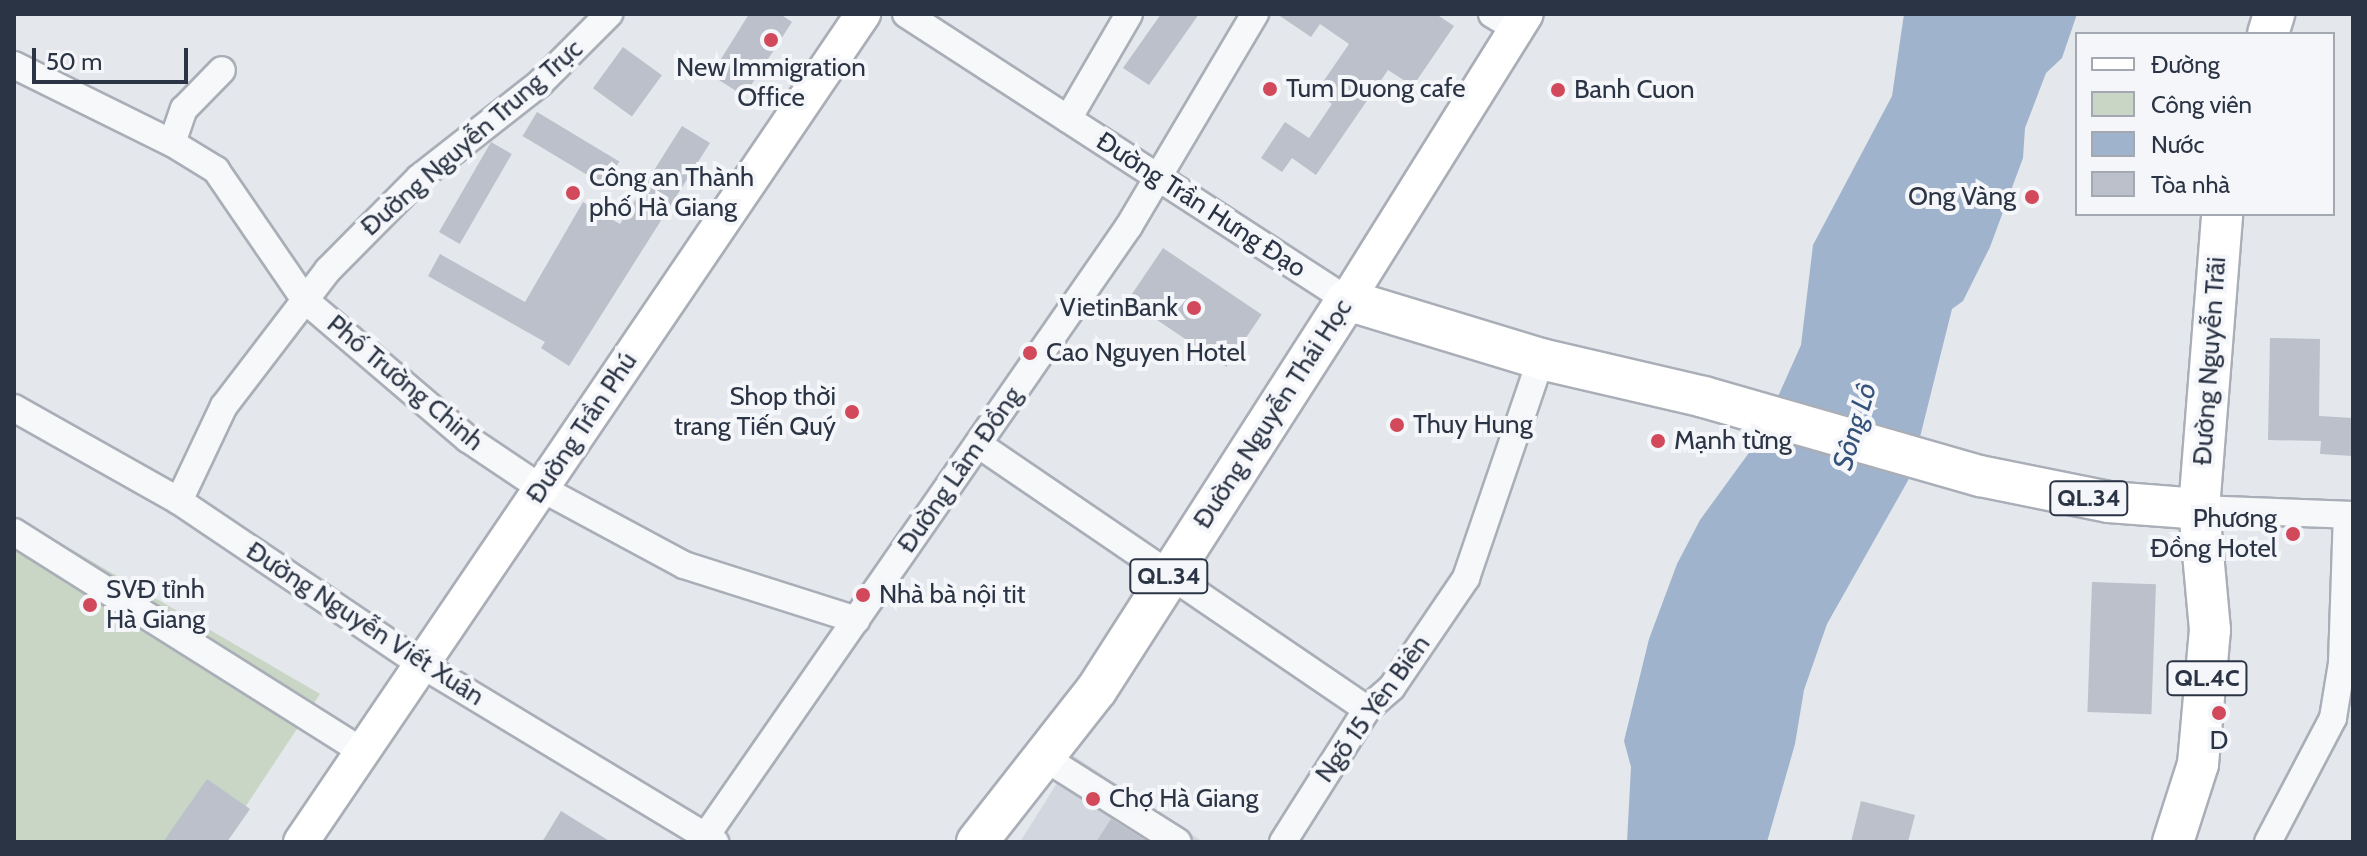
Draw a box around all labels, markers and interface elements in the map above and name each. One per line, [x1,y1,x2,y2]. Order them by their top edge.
marker: New Immigration Office [762,31,780,49]
scale bar [36,32,192,82]
legend [2075,32,2335,216]
street label: Đường Nguyễn Trung Trực [355,33,589,243]
text: 50 m [46,47,102,76]
text: Đường [2151,50,2220,79]
place label: New Immigration Office [676,52,866,114]
place label: Tum Duong cafe [1286,73,1466,105]
place label: Banh Cuon [1574,74,1695,106]
marker: Tum Duong cafe [1261,80,1279,98]
marker: Banh Cuon [1549,81,1567,99]
text: Công viên [2151,90,2252,119]
street label: Đường Trần Hưng Đạo [1090,126,1312,284]
text: Nước [2151,130,2204,159]
place label: Công an Thành phố Hà Giang [589,162,754,224]
text: Tòa nhà [2151,170,2230,199]
place label: Ong Vàng [1908,181,2016,213]
marker: Công an Thành phố Hà Giang [564,184,582,202]
marker: Ong Vàng [2023,188,2041,206]
street label: Đường Nguyễn Trãi [2187,256,2233,466]
place label: VietinBank [1060,292,1178,324]
street label: Đường Nguyễn Thái Học [1187,294,1359,534]
marker: VietinBank [1185,299,1203,317]
street label: Phố Trường Chinh [321,309,489,457]
place label: Cao Nguyen Hotel [1046,337,1246,369]
marker: Cao Nguyen Hotel [1021,344,1039,362]
street label: Đường Trần Phú [520,347,644,509]
water label: Sông Lô [1825,378,1883,474]
place label: Shop thời trang Tiến Quý [674,381,836,442]
street label: Đường Lâm Đồng [891,381,1029,559]
marker: Shop thời trang Tiến Quý [843,403,861,421]
place label: Thuy Hung [1413,409,1533,441]
marker: Thuy Hung [1388,416,1406,434]
place label: Mạnh từng [1674,425,1792,457]
marker: Mạnh từng [1649,432,1667,450]
road number: QL.34 [2049,478,2129,518]
place label: Phương Đồng Hotel [2150,503,2277,564]
marker: Phương Đồng Hotel [2284,525,2302,543]
street label: Đường Nguyễn Viết Xuân [240,535,490,713]
road number: QL.34 [1129,556,1209,596]
place label: SVĐ tỉnh Hà Giang [106,574,205,636]
place label: Nhà bà nội tit [879,579,1025,611]
marker: Nhà bà nội tit [854,586,872,604]
marker: SVĐ tỉnh Hà Giang [81,596,99,614]
street label: Ngõ 15 Yên Biên [1309,629,1437,789]
road number: QL.4C [2165,658,2249,698]
marker: D [2210,704,2228,722]
place label: D [2210,725,2228,757]
place label: Chợ Hà Giang [1109,783,1258,815]
marker: Chợ Hà Giang [1084,790,1102,808]

